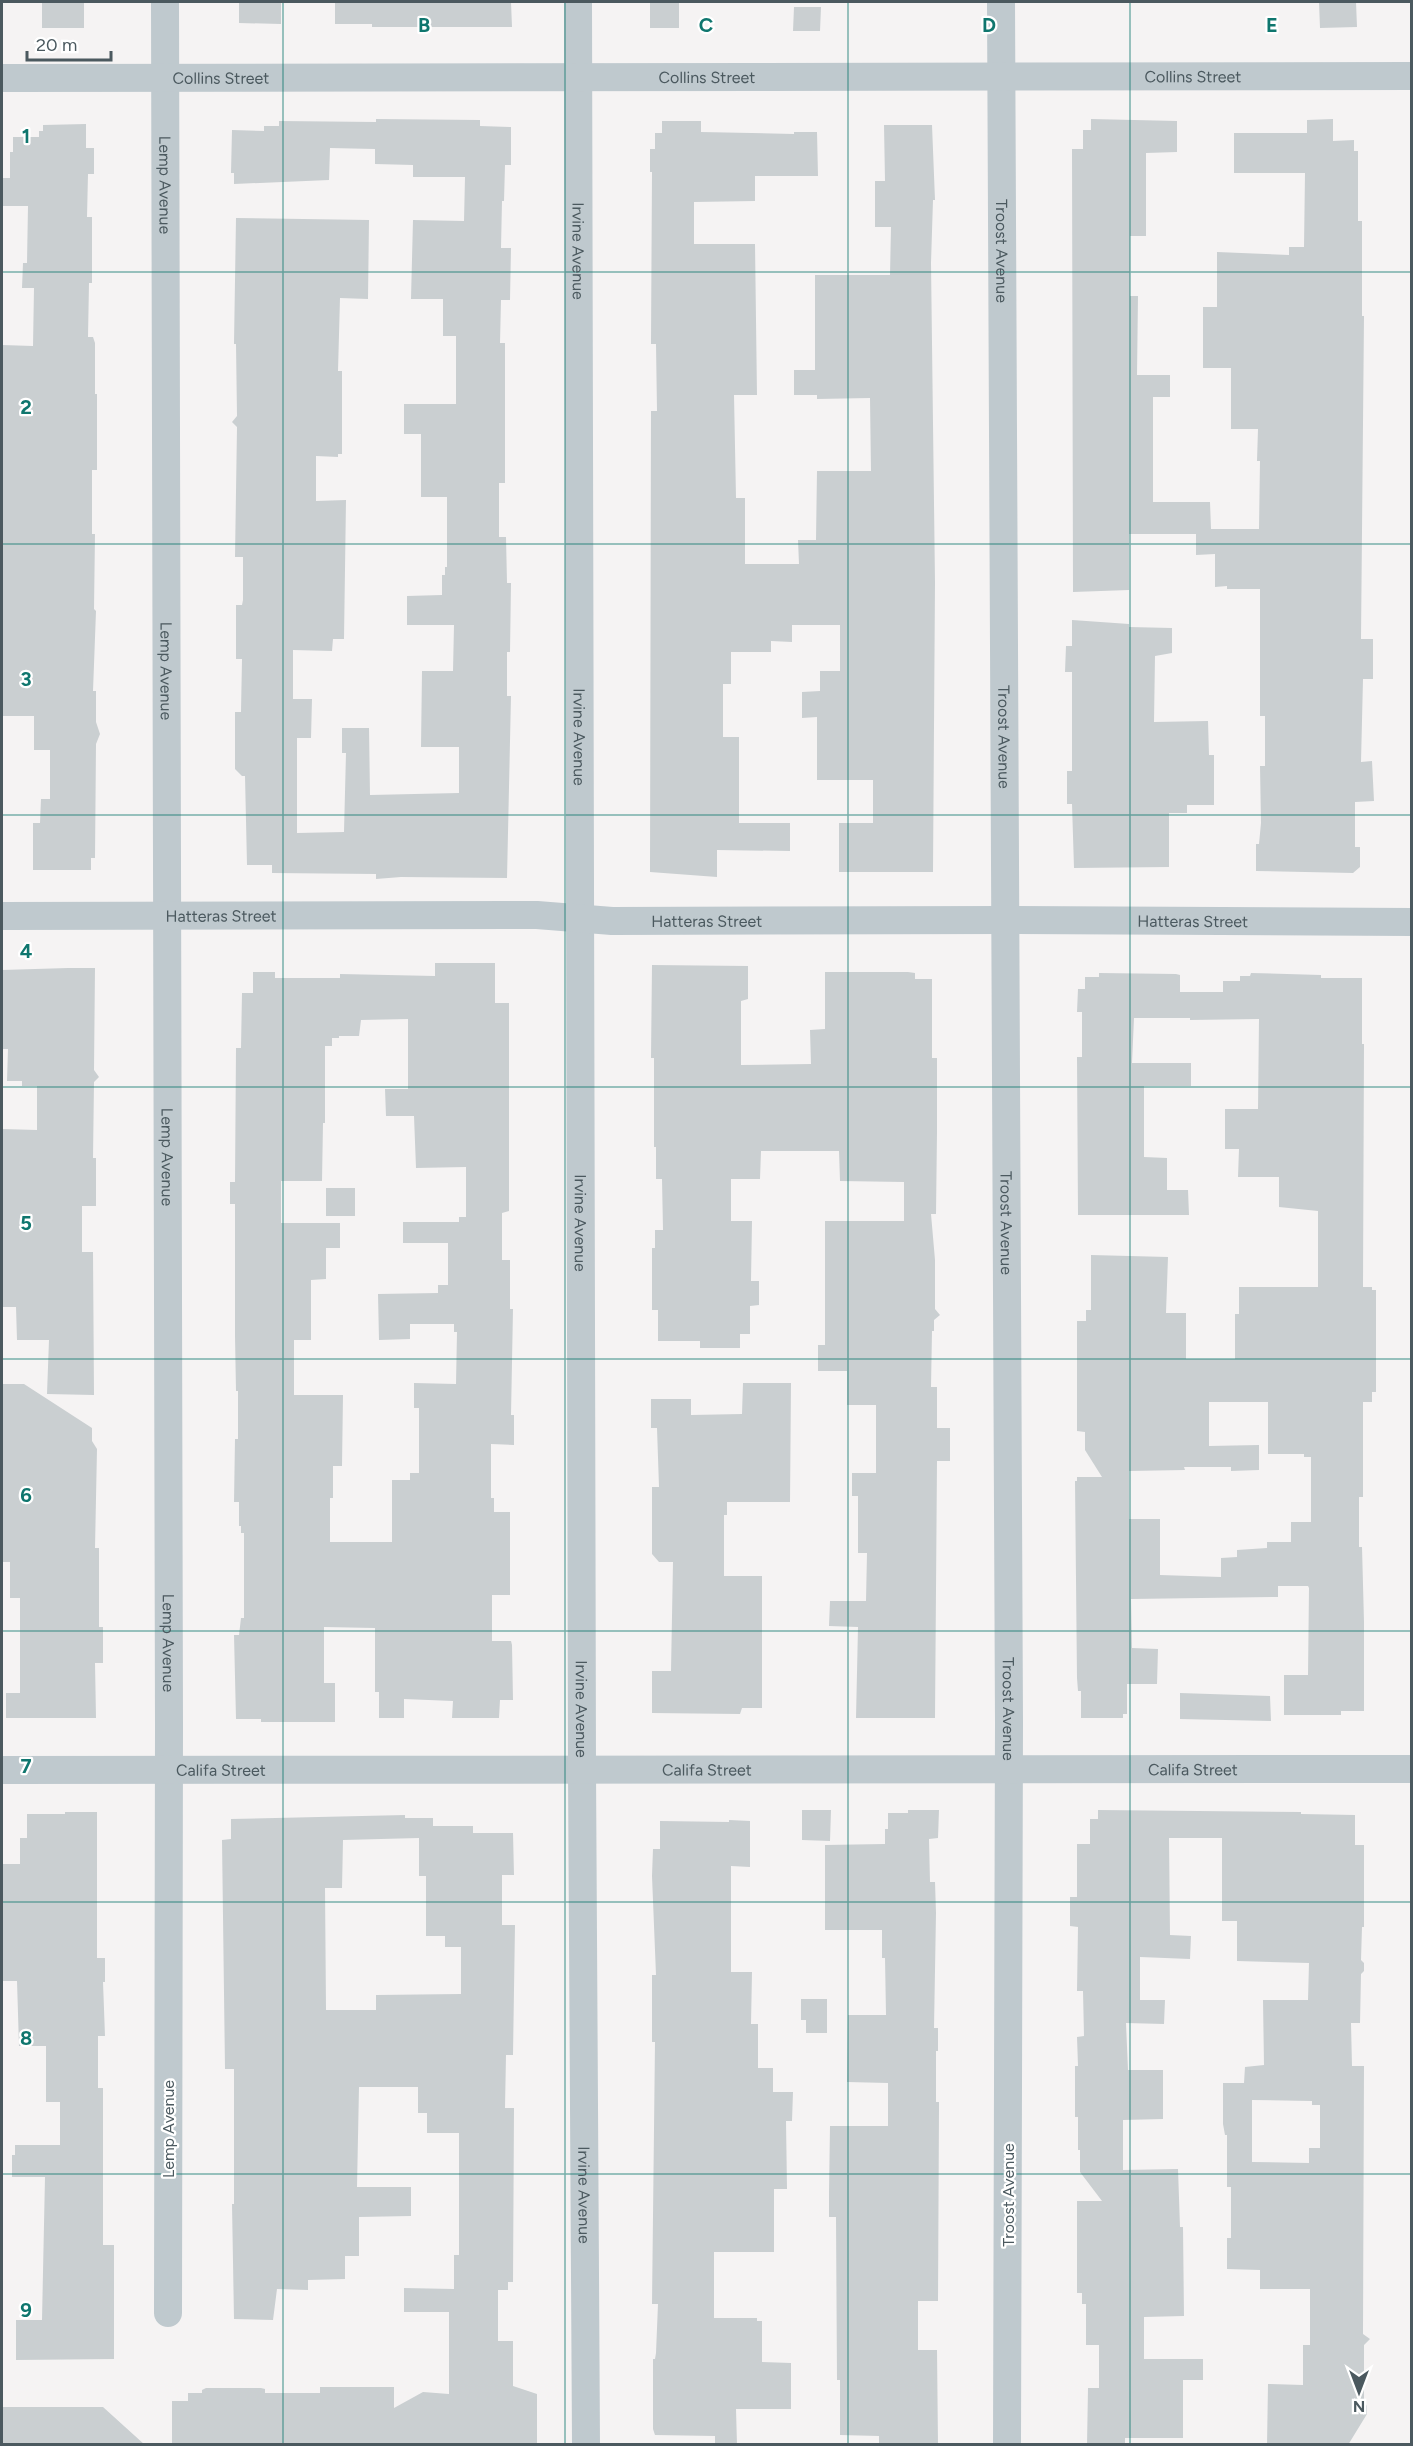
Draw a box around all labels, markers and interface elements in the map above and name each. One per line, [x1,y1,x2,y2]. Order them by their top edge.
text: B [418,13,430,37]
text: C [699,13,713,37]
text: D [982,13,996,37]
text: E [1266,13,1278,37]
scale bar [27,24,111,62]
text: 20 m [36,34,77,56]
street label: Collins Street [1145,67,1241,86]
street label: Collins Street [659,68,755,87]
street label: Collins Street [173,69,269,88]
text: 1 [22,124,30,148]
street label: Lemp Avenue [155,136,175,234]
street label: Troost Avenue [992,199,1011,303]
street label: Irvine Avenue [568,202,588,300]
text: 2 [20,395,32,419]
street label: Lemp Avenue [156,622,176,720]
text: 3 [20,667,32,691]
street label: Troost Avenue [994,685,1014,789]
street label: Irvine Avenue [570,688,589,786]
street label: Hatteras Street [166,906,276,926]
street label: Hatteras Street [651,912,762,931]
street label: Hatteras Street [1137,912,1248,931]
text: 4 [20,939,33,963]
street label: Lemp Avenue [158,1108,177,1206]
street label: Troost Avenue [996,1171,1016,1275]
street label: Irvine Avenue [571,1174,590,1272]
text: 5 [20,1211,32,1235]
text: 6 [20,1483,32,1507]
street label: Lemp Avenue [159,1594,178,1692]
street label: Troost Avenue [999,1657,1018,1761]
street label: Irvine Avenue [572,1660,591,1758]
text: 7 [20,1754,32,1778]
street label: Califa Street [662,1760,752,1780]
street label: Califa Street [1148,1760,1238,1779]
street label: Califa Street [176,1761,266,1780]
text: 8 [20,2026,32,2050]
street label: Lemp Avenue [159,2080,178,2178]
street label: Troost Avenue [999,2143,1018,2247]
street label: Irvine Avenue [574,2146,594,2244]
text: 9 [20,2298,32,2322]
north arrow [1329,2362,1389,2422]
text: N [1353,2397,1365,2416]

